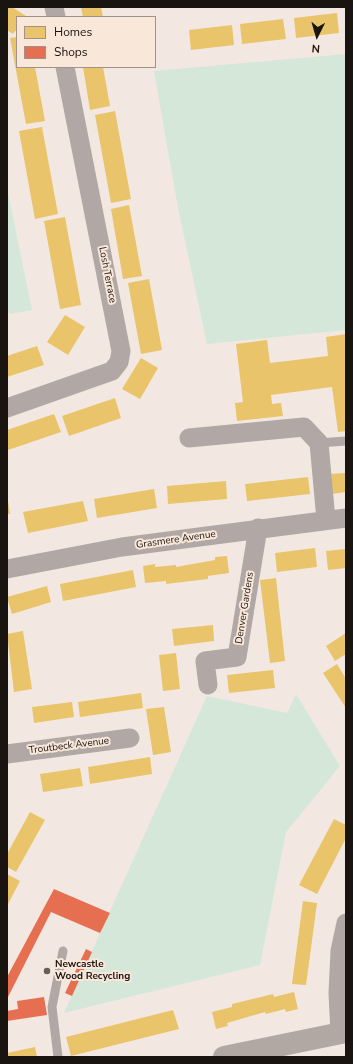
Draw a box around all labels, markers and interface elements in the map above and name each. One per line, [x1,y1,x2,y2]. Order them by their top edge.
legend [16,16,156,68]
north arrow [297,16,337,56]
text: Homes [54,24,92,40]
text: N [311,41,321,56]
text: Shops [54,44,88,60]
street label: Losh Terrace [96,246,118,304]
street label: Grasmere Avenue [135,528,217,552]
street label: Denver Gardens [233,571,257,645]
street label: Troutbeck Avenue [28,735,110,757]
place label: Newcastle Wood Recycling [55,959,130,982]
marker: Newcastle Wood Recycling [42,966,52,976]

